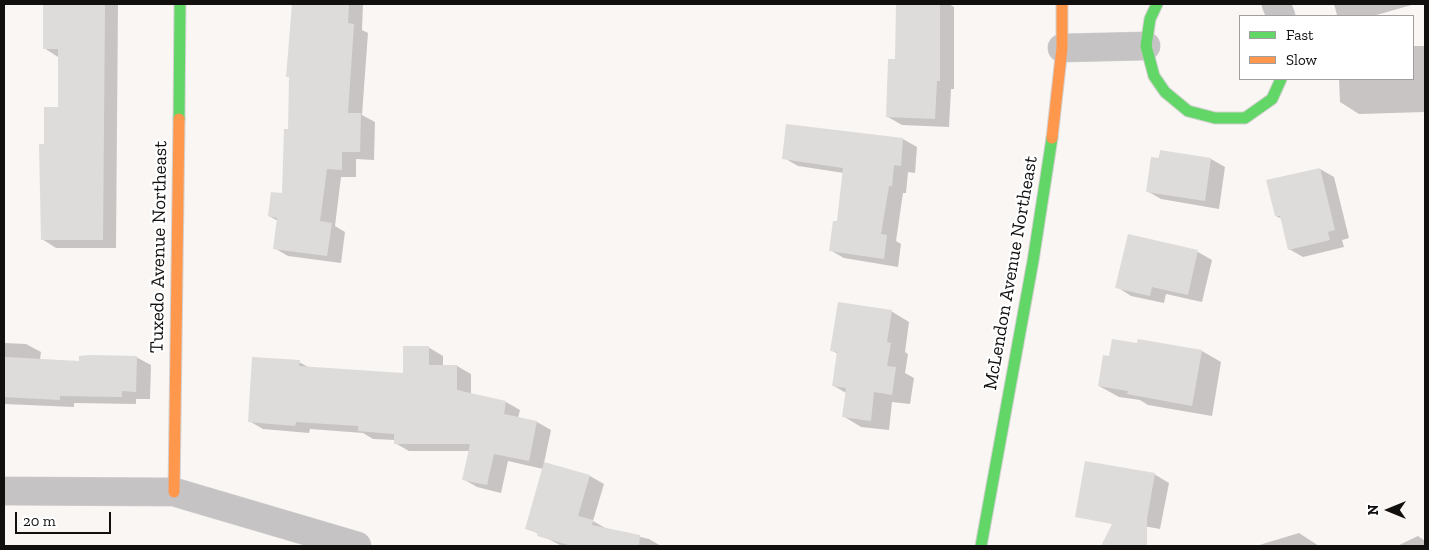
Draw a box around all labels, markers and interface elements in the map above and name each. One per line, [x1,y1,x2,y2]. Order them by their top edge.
legend [1239,15,1414,80]
text: Fast [1286,26,1314,44]
text: Slow [1286,51,1317,69]
street label: Tuxedo Avenue Northeast [146,141,172,353]
street label: McLendon Avenue Northeast [979,154,1043,392]
north arrow [1364,485,1414,535]
scale bar [18,502,114,534]
text: N [1365,505,1382,515]
text: 20 m [23,512,56,530]

